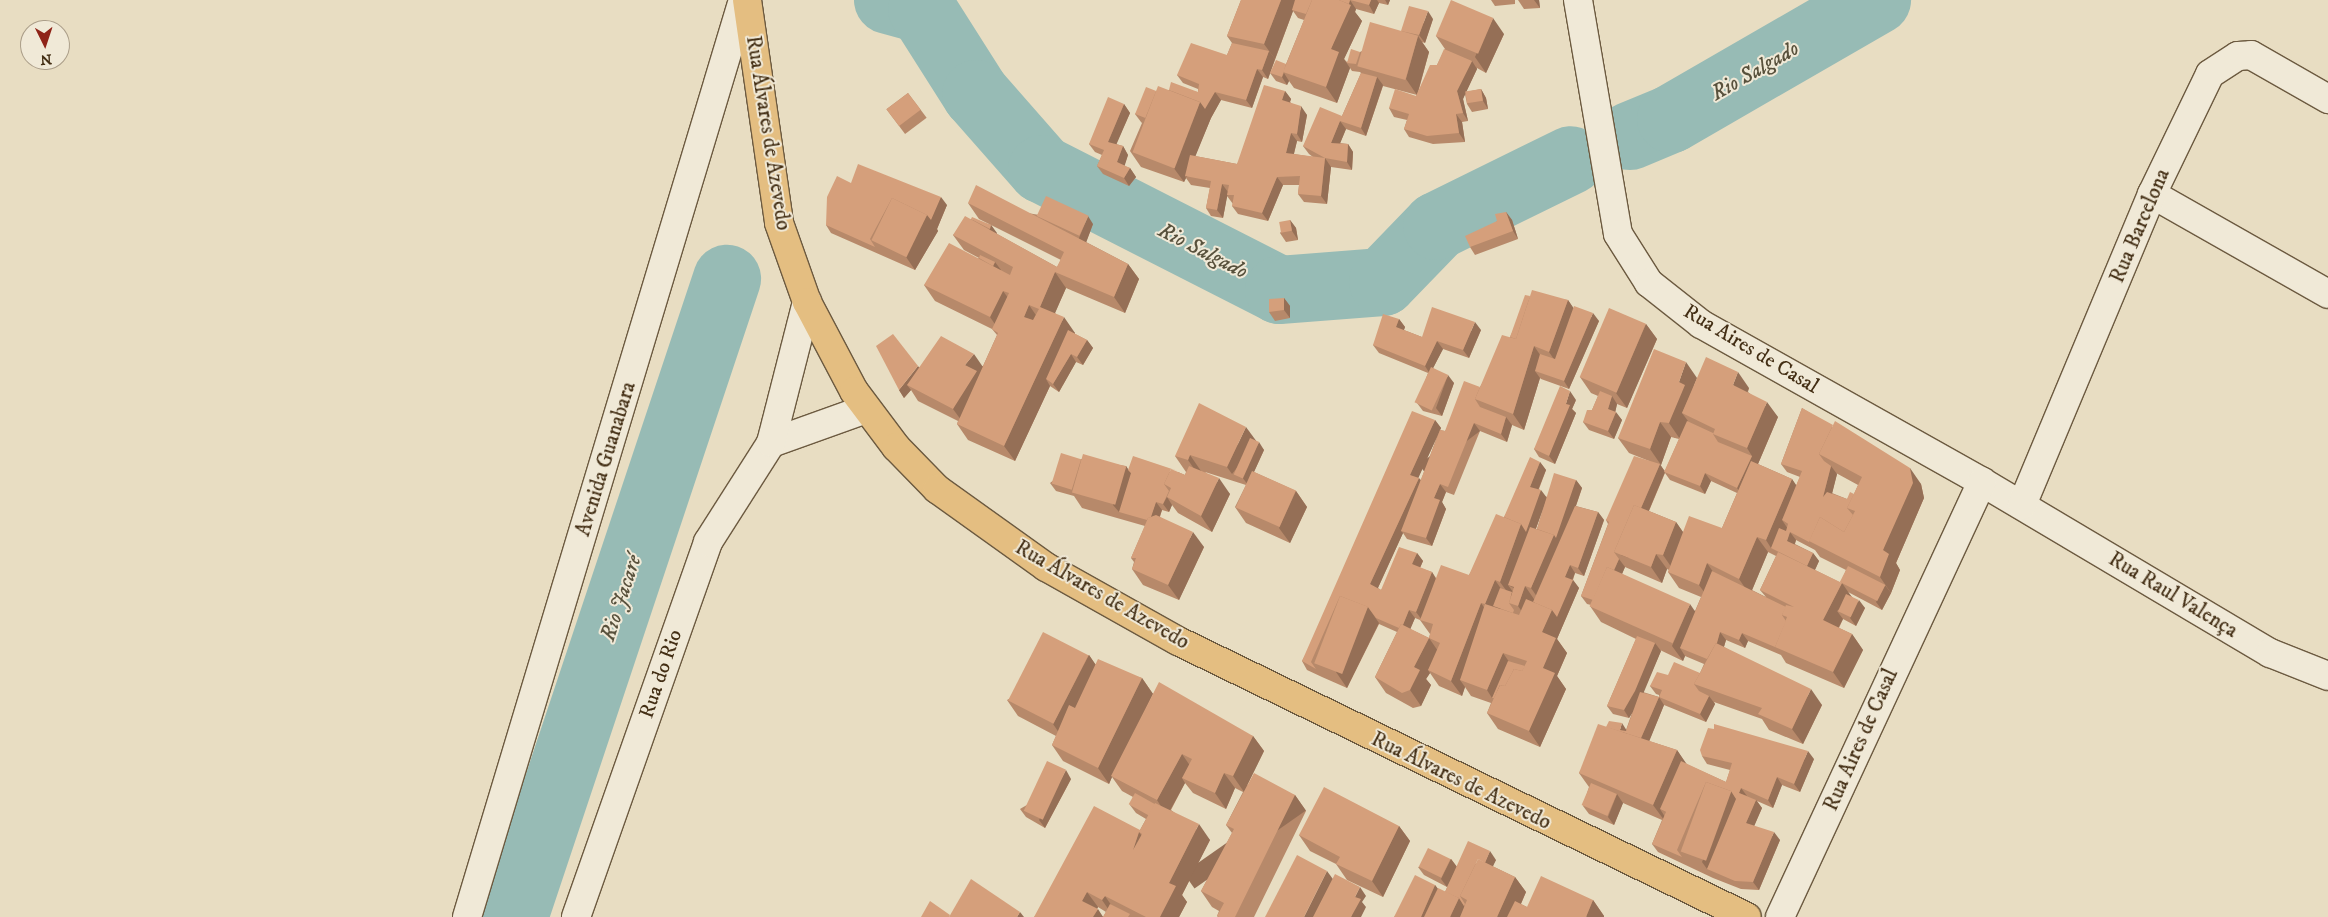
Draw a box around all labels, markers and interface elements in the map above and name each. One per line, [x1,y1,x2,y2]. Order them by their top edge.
north arrow [20,20,70,70]
street label: Rua Álvares de Azevedo [740,34,796,232]
water label: Rio Salgado [1706,35,1804,107]
text: N [40,50,52,68]
street label: Rua Barcelona [2105,165,2175,287]
water label: Rio Salgado [1154,217,1252,285]
street label: Rua Aires de Casal [1679,299,1823,399]
street label: Avenida Guanabara [571,379,641,539]
street label: Rua Álvares de Azevedo [1011,535,1193,655]
street label: Rua Raul Valença [2104,547,2242,643]
water label: Rio Jacaré [595,552,647,644]
street label: Rua do Rio [634,626,688,722]
street label: Rua Aires de Casal [1818,665,1904,815]
street label: Rua Álvares de Azevedo [1367,727,1555,835]

